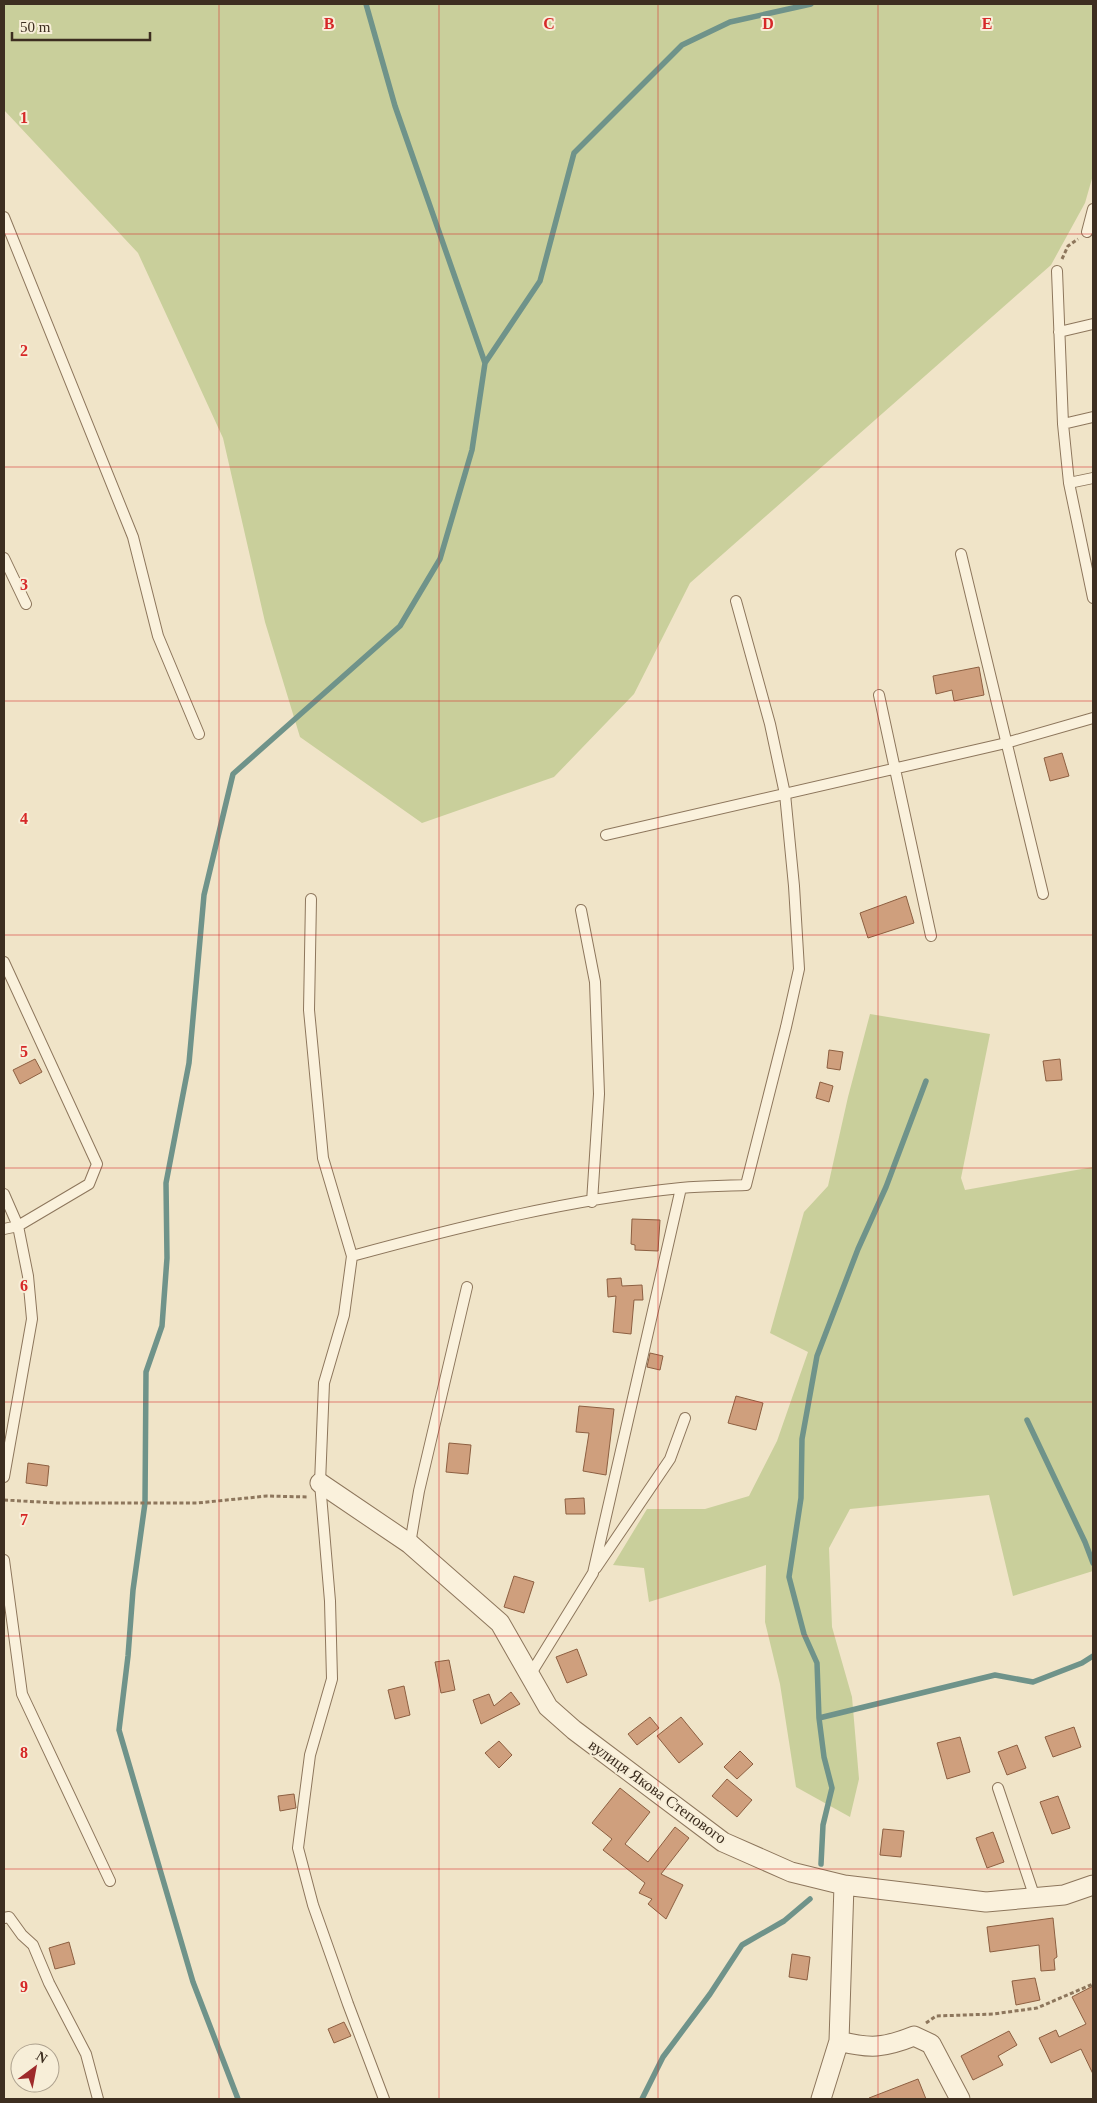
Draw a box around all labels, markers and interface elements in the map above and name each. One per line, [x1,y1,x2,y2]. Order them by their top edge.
scale bar [12,10,150,42]
text: B [324,15,335,32]
text: C [543,15,555,32]
text: D [762,15,774,32]
text: E [982,15,992,32]
text: 50 m [20,19,51,35]
text: 1 [20,109,28,126]
text: 2 [20,342,28,359]
text: 3 [20,576,28,593]
text: 4 [20,810,28,827]
text: 5 [20,1043,28,1060]
text: 6 [20,1277,28,1294]
text: 7 [20,1511,28,1528]
street label: вулиця Якова Степового [585,1736,730,1848]
text: 8 [20,1744,28,1761]
text: 9 [20,1978,28,1995]
north arrow [10,2043,60,2093]
text: N [33,2048,50,2066]

